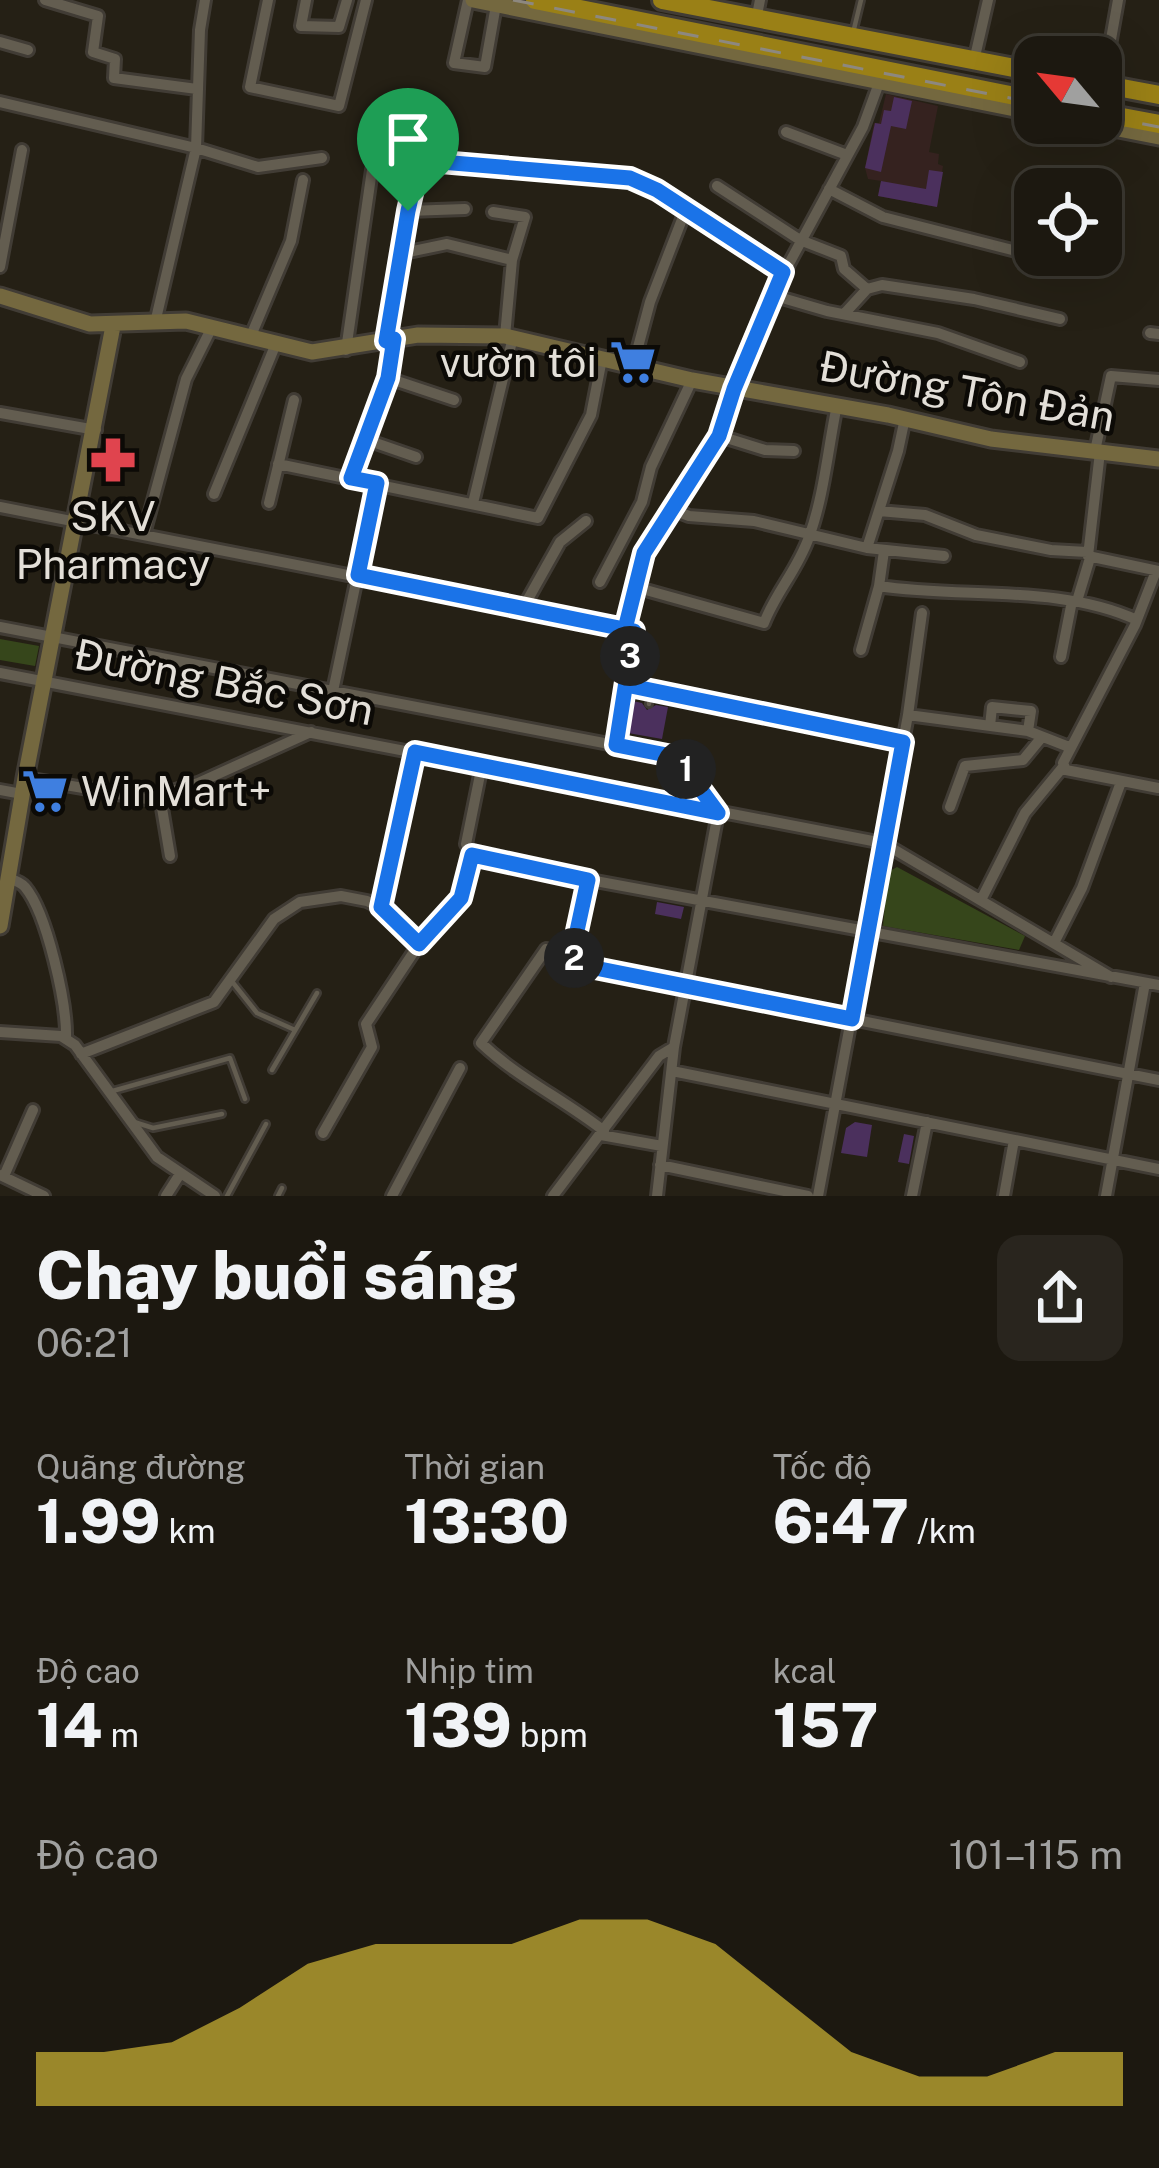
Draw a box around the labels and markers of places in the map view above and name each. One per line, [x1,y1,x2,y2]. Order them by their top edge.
pin [357,88,459,211]
place label: vườn tôi [440,337,597,386]
supermarket icon: vườn tôi [608,337,658,387]
pharmacy icon: SKV Pharmacy [88,435,138,485]
place label: SKV Pharmacy [15,491,211,588]
pin: 3 [600,626,660,686]
pin: 1 [656,739,716,799]
supermarket icon: WinMart+ [20,766,70,816]
place label: WinMart+ [81,766,272,815]
pin: 2 [544,928,604,988]

